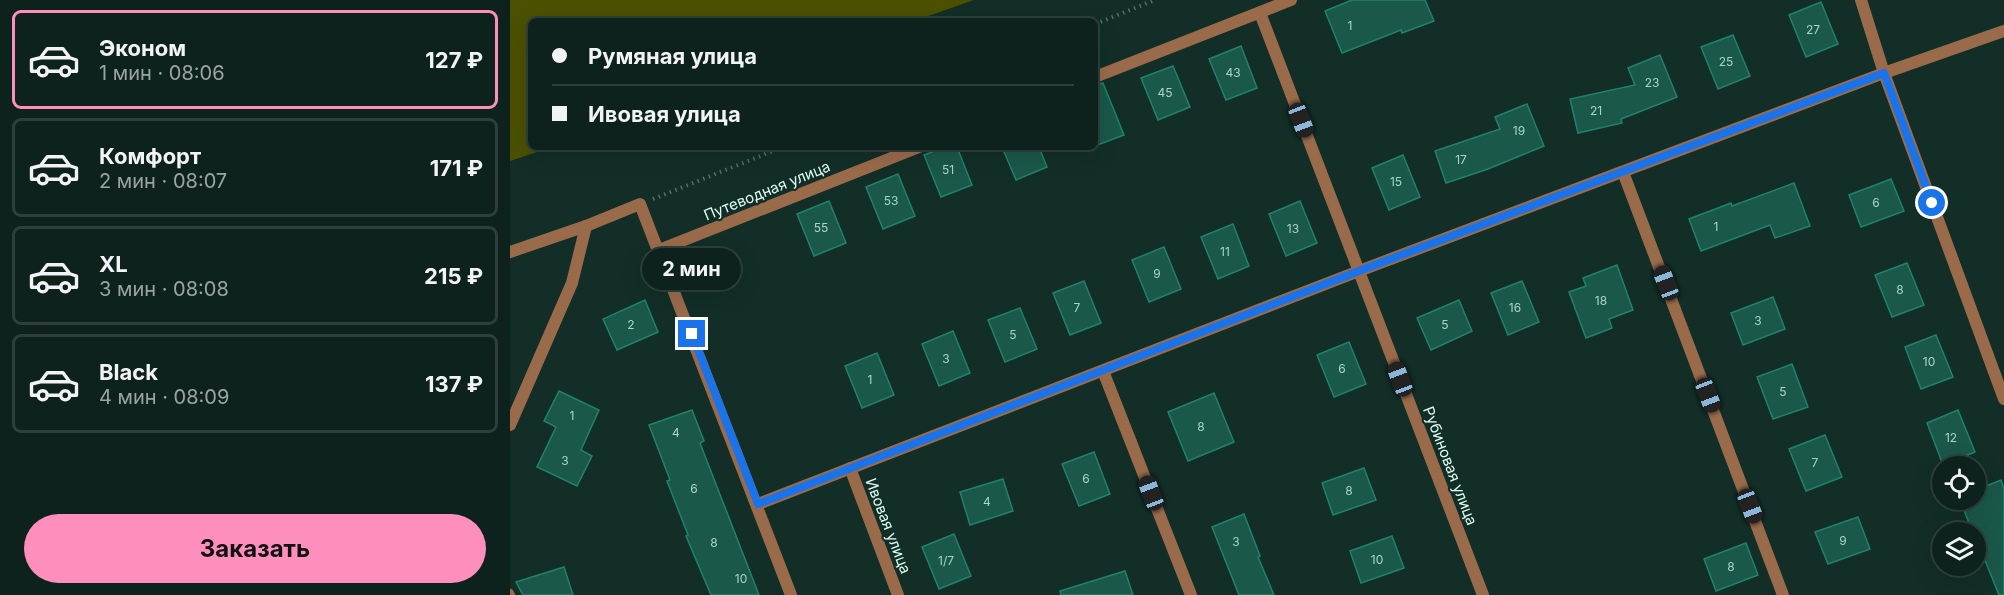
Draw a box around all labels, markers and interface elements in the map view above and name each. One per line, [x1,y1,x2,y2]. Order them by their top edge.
house number: 1 [1348,18,1352,33]
house number: 27 [1806,22,1820,37]
icon: car [27,33,81,87]
text: Эконом [99,35,186,61]
text: Румяная улица [588,43,757,69]
text: 127 ₽ [425,47,483,73]
house number: 25 [1719,54,1733,69]
text: 1 мин · 08:06 [99,61,225,85]
house number: 43 [1225,65,1241,80]
house number: 23 [1645,75,1659,90]
house number: 45 [1157,85,1173,100]
car [1286,100,1316,140]
text: Ивовая улица [588,101,741,127]
house number: 21 [1590,103,1602,118]
house number: 19 [1513,123,1525,138]
icon: car [27,141,81,195]
text: Комфорт [99,143,201,169]
house number: 17 [1455,152,1467,167]
text: 171 ₽ [430,155,483,181]
street label: Путеводная улица [701,156,833,225]
house number: 51 [942,162,954,177]
text: 2 мин · 08:07 [99,169,227,193]
house number: 15 [1390,174,1402,189]
route start [1918,189,1945,216]
house number: 53 [884,193,898,208]
house number: 6 [1872,195,1880,210]
house number: 1 [1714,219,1718,234]
house number: 55 [814,220,828,235]
house number: 13 [1287,221,1299,236]
house number: 11 [1220,244,1230,259]
callout: 2 мин [642,247,741,289]
icon: car [27,249,81,303]
text: XL [99,251,128,277]
text: 2 мин [662,257,721,281]
text: 215 ₽ [424,263,483,289]
car [1651,263,1681,303]
house number: 9 [1153,266,1161,281]
text: 3 мин · 08:08 [99,277,229,301]
house number: 8 [1896,282,1904,297]
house number: 18 [1595,293,1607,308]
house number: 7 [1074,300,1081,315]
house number: 16 [1509,300,1521,315]
house number: 3 [1754,313,1762,328]
house number: 2 [627,317,635,332]
house number: 5 [1441,317,1449,332]
route end [678,320,705,347]
house number: 5 [1009,327,1017,342]
house number: 3 [942,351,950,366]
house number: 10 [1923,354,1935,369]
icon: car [27,357,81,411]
text: Black [99,359,158,385]
car [1385,359,1415,399]
house number: 6 [1338,361,1346,376]
text: 137 ₽ [425,371,483,397]
house number: 1 [868,372,872,387]
car [1693,375,1723,415]
house number: 5 [1779,384,1787,399]
text: 4 мин · 08:09 [99,385,229,409]
street label: Рубиновая улица [1419,404,1482,528]
house number: 1 [570,408,574,423]
house number: 8 [1197,419,1205,434]
house number: 4 [672,425,680,440]
house number: 12 [1945,430,1957,445]
house number: 3 [561,453,569,468]
house number: 7 [1812,455,1819,470]
map controls [1932,456,1986,576]
button: locate [1932,456,1986,510]
house number: 6 [1082,471,1090,486]
car [1136,473,1166,513]
street label: Ивовая улица [862,475,915,576]
house number: 6 [690,481,698,496]
house number: 8 [1345,483,1353,498]
car [1735,486,1765,526]
house number: 4 [983,494,991,509]
button: Заказать [24,514,486,583]
button: layers [1932,522,1986,576]
house number: 9 [1839,533,1847,548]
house number: 3 [1232,534,1240,549]
house number: 8 [710,535,718,550]
house number: 10 [1371,552,1383,567]
house number: 1/7 [938,553,954,568]
house number: 8 [1727,559,1735,574]
house number: 10 [735,571,747,586]

